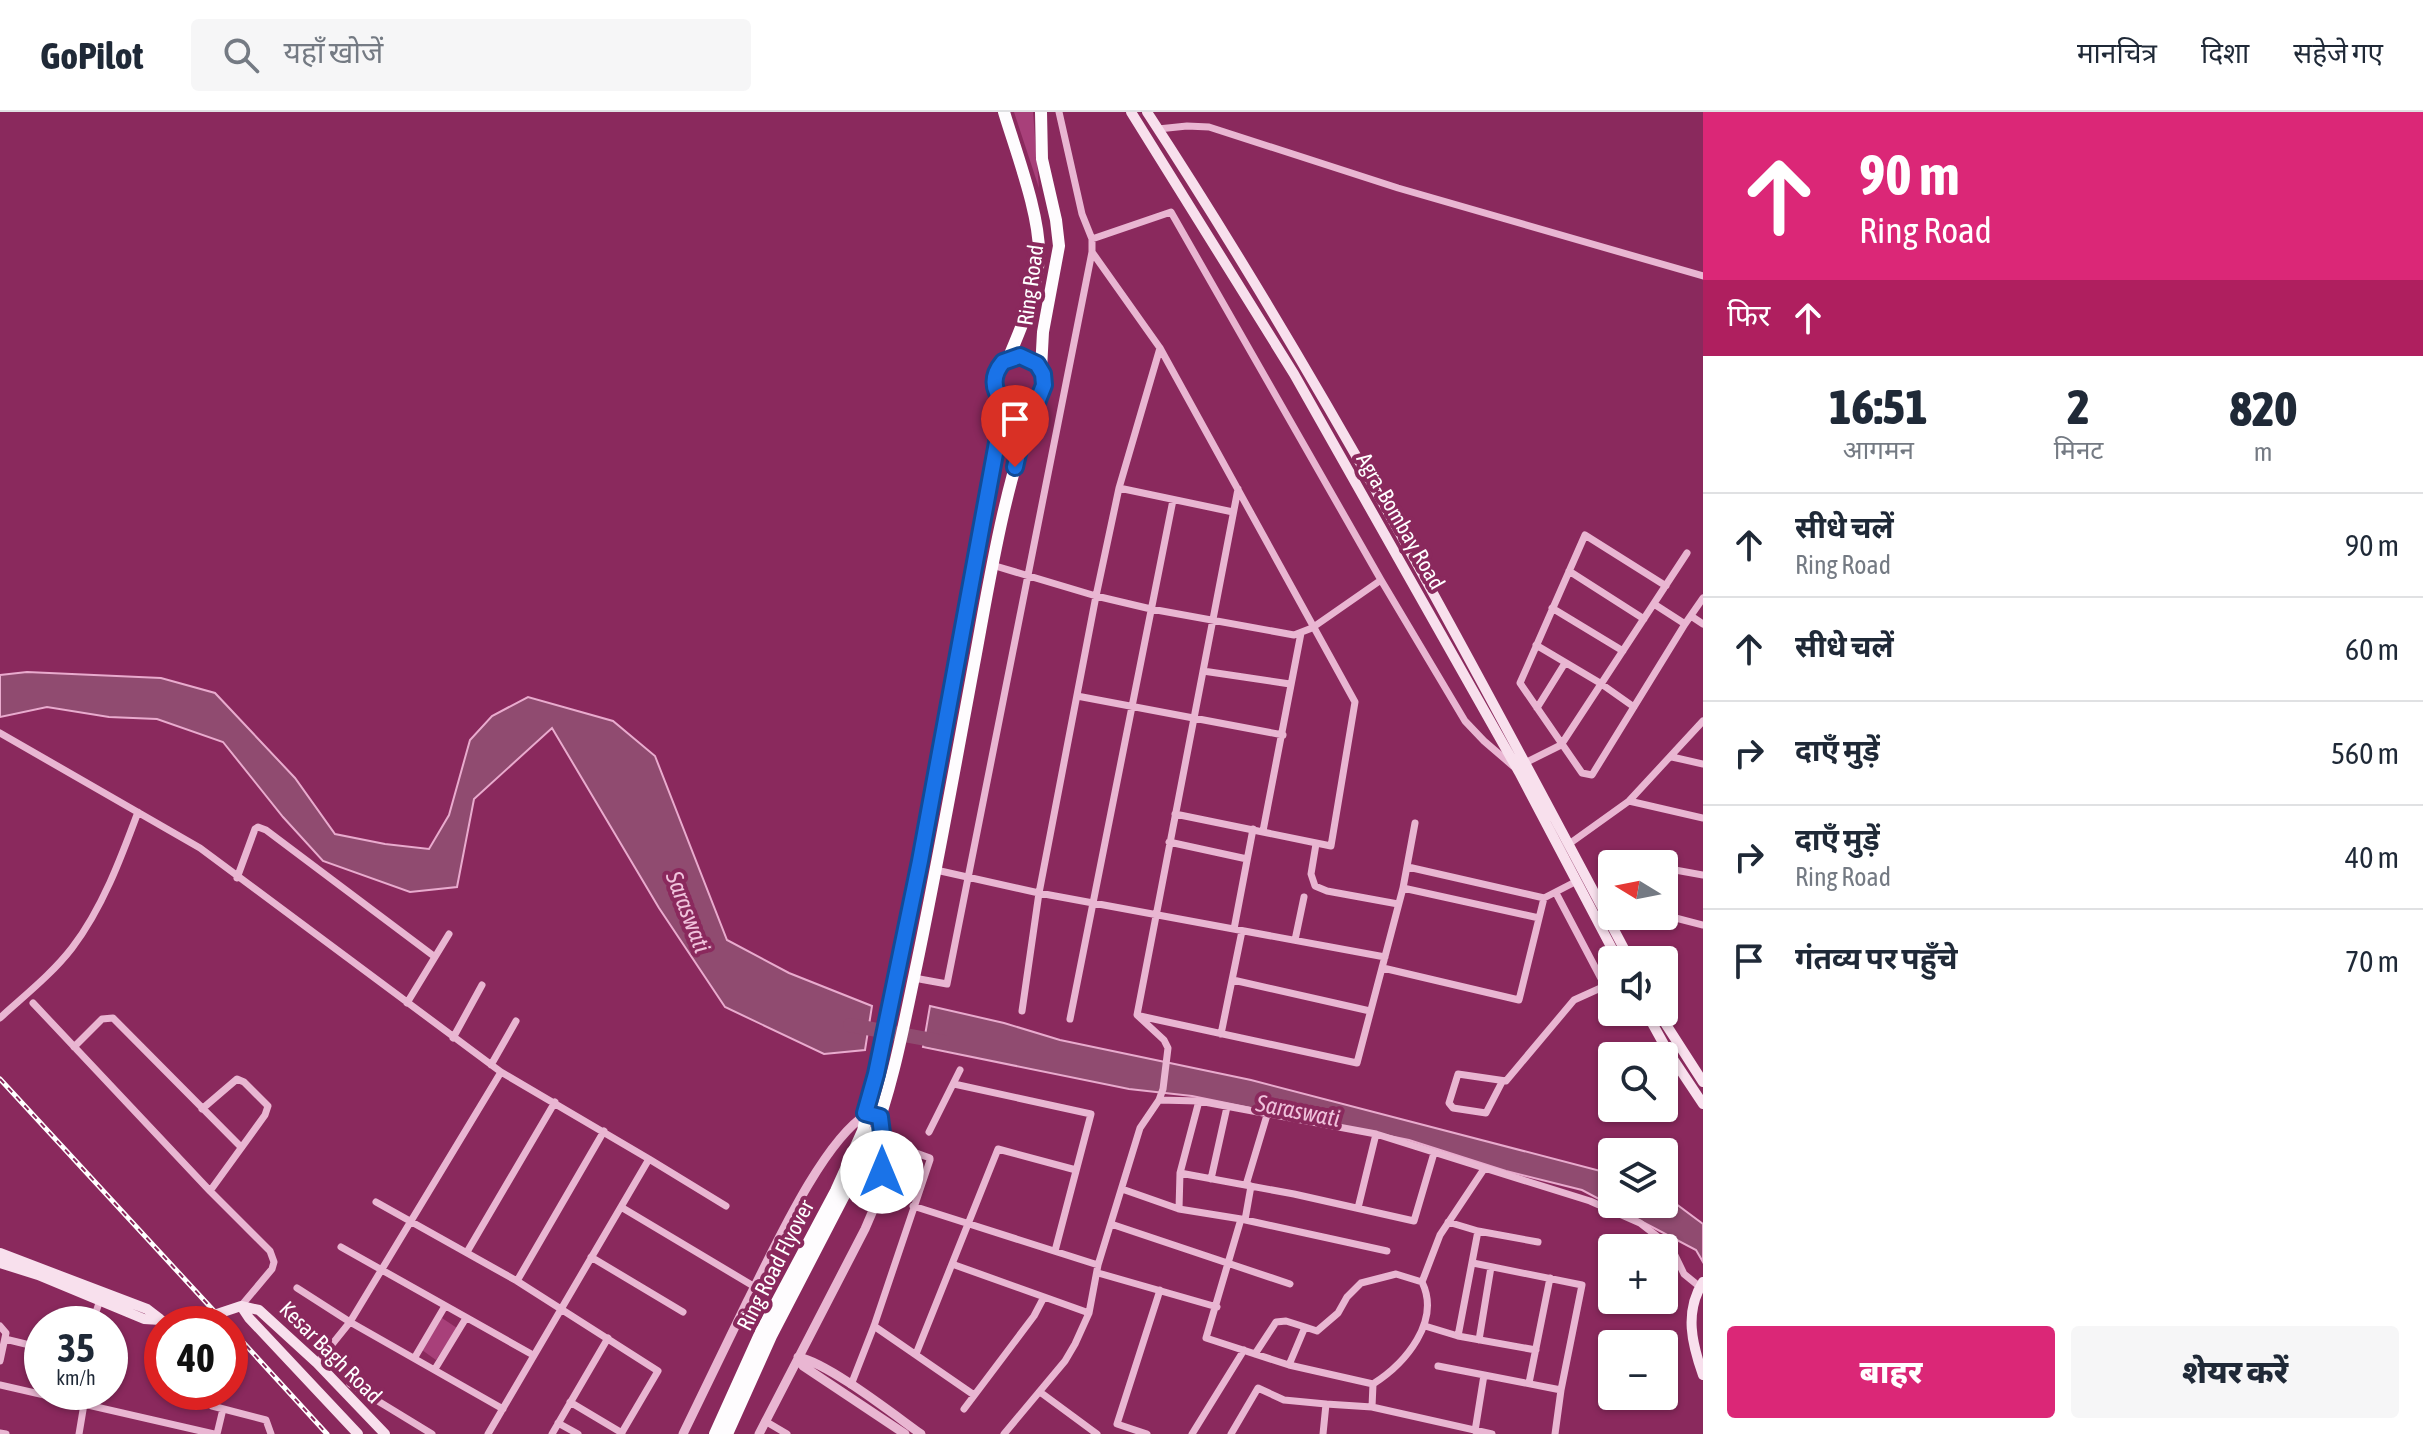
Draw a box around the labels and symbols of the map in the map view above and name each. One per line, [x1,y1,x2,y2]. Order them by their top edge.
street label: Ring Road [1011,243,1049,327]
pin [981,385,1049,467]
street label: Agra-Bombay Road [1351,448,1451,594]
north arrow [1598,850,1678,930]
water label: Saraswati [660,866,716,956]
water label: Saraswati [1253,1089,1342,1132]
position arrow [840,1130,924,1214]
street label: Ring Road Flyover [731,1195,819,1335]
street label: Kesar Bagh Road [275,1296,387,1408]
speed limit sign: 40 [144,1306,248,1410]

